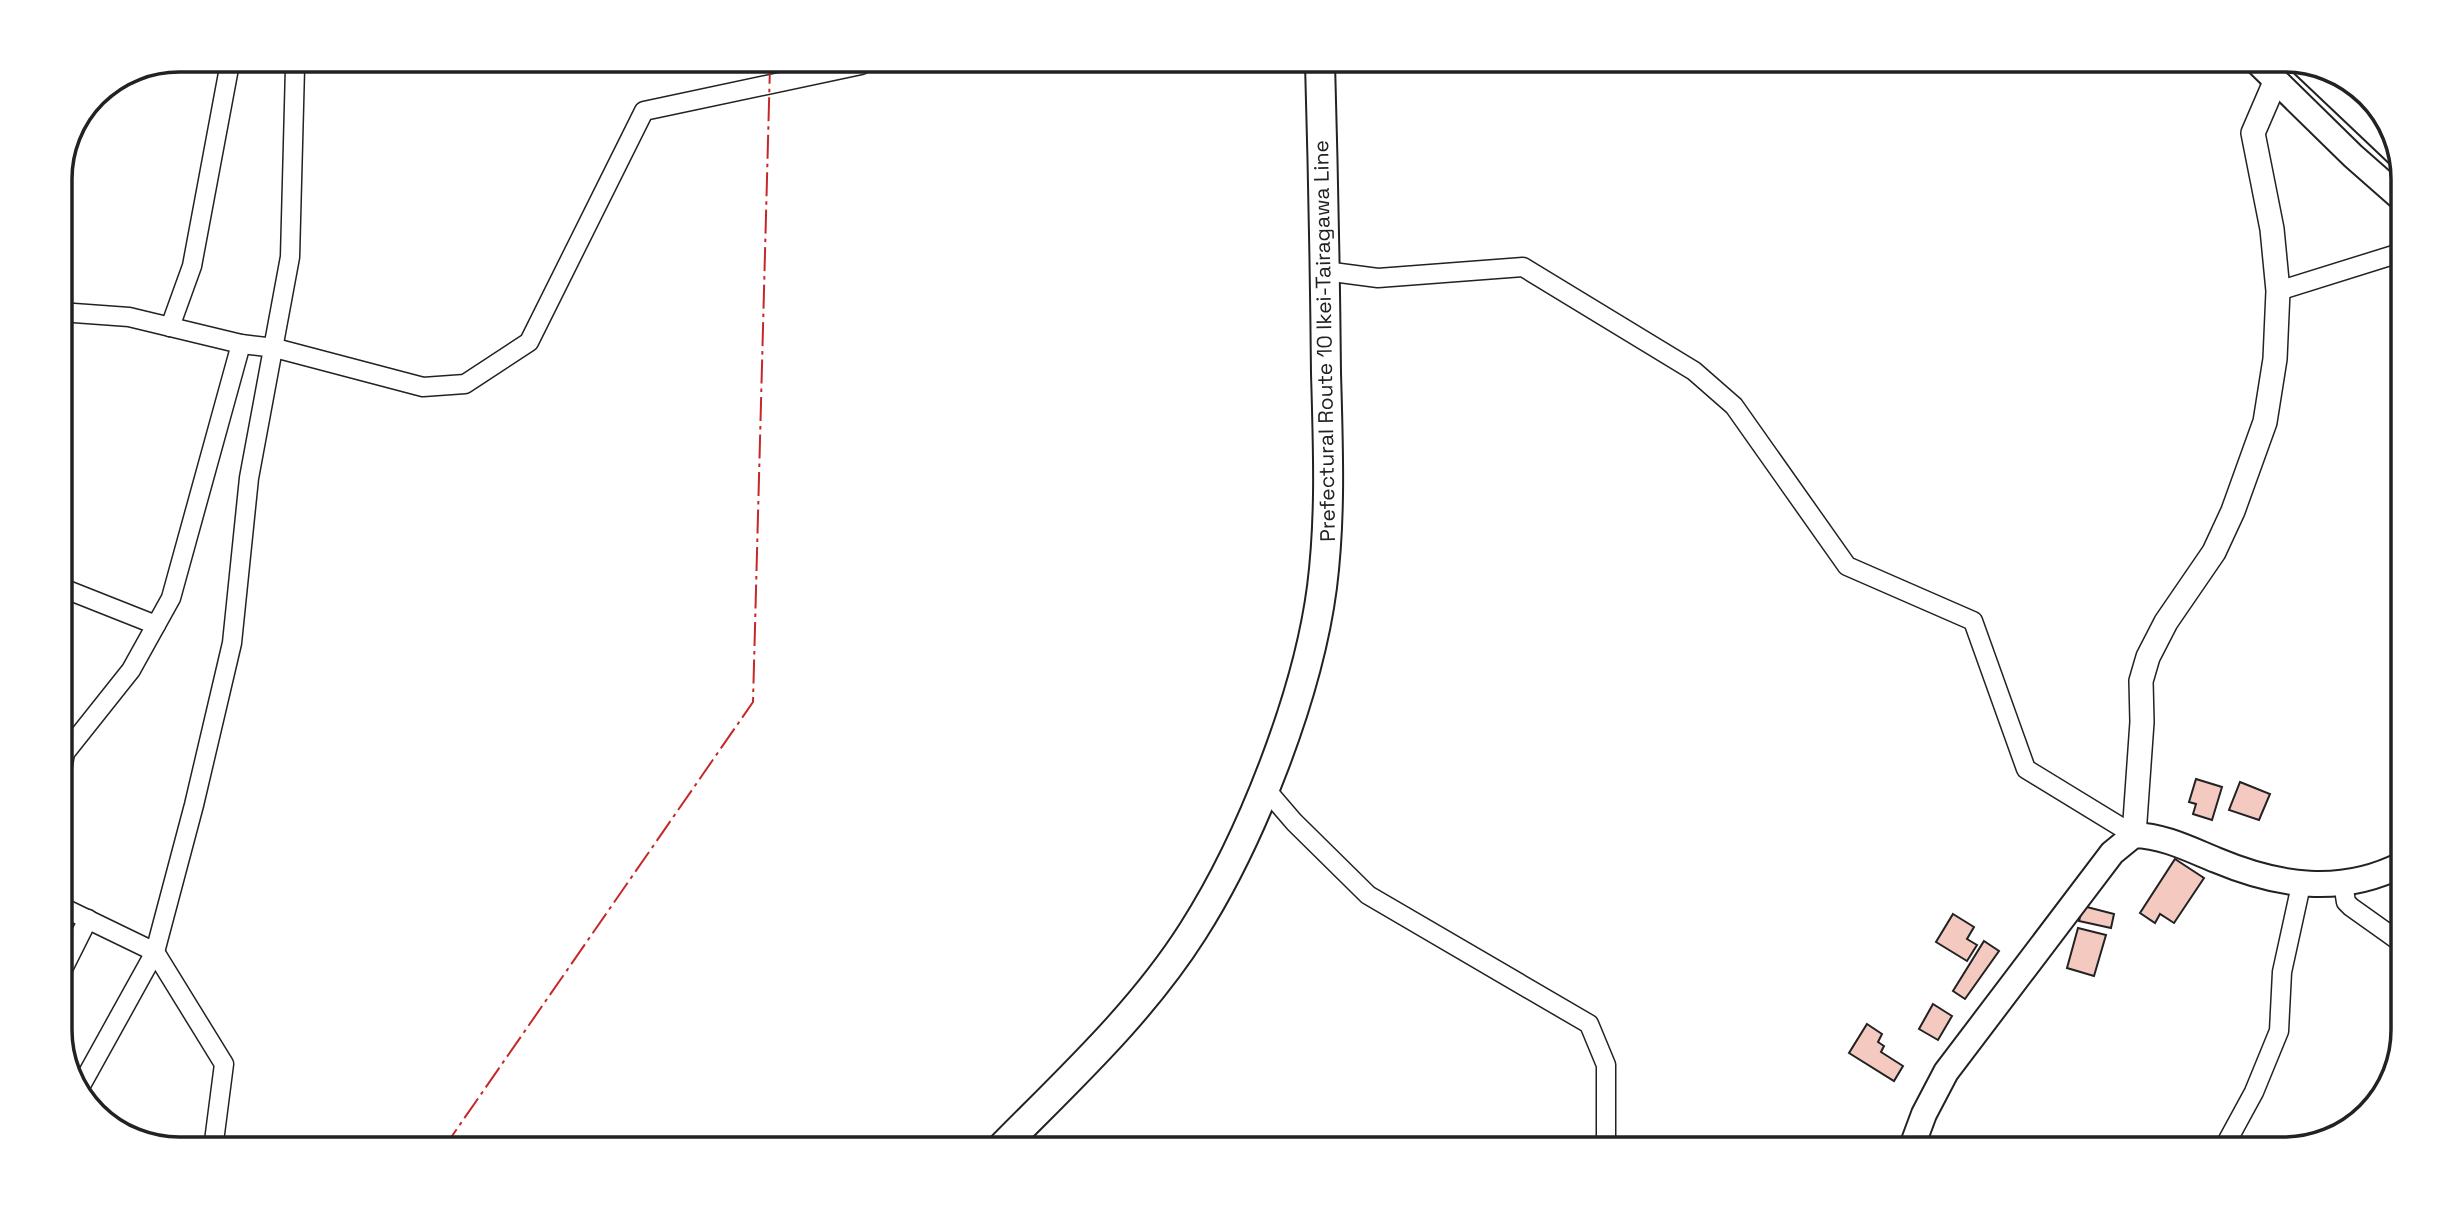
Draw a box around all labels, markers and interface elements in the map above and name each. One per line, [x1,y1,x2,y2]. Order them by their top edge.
street label: Prefectural Route 10 Ikei-Tairagawa Line [1307,140,1341,542]

